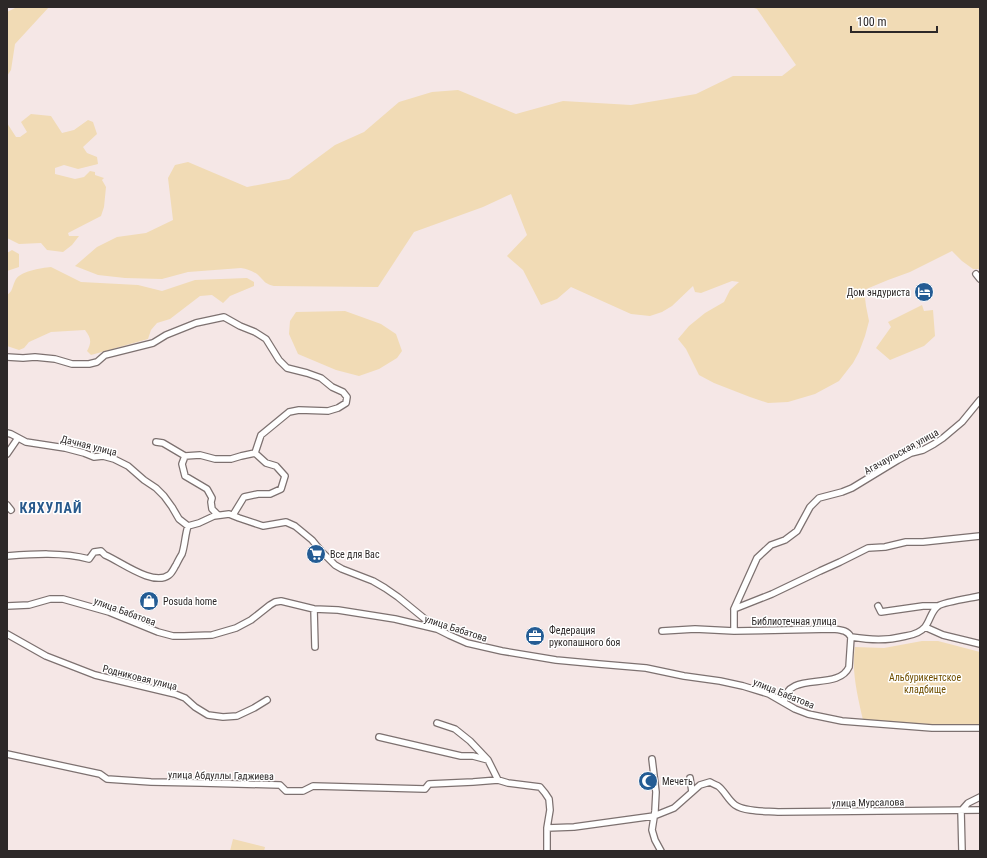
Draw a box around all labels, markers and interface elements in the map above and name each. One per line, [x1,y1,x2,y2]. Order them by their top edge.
scale bar [851,8,937,34]
text: 100 m [857,15,887,29]
hotel icon: Дом эндуриста [913,281,935,303]
place label: Дом эндуриста [847,287,910,298]
street label: Агачаульская улица [862,426,940,476]
street label: Дачная улица [60,433,118,458]
district label: КЯХУЛАЙ [20,500,82,516]
supermarket icon: Все для Вас [305,543,327,565]
place label: Все для Вас [330,549,380,560]
shop icon: Posuda home [138,590,160,612]
street label: улица Бабатова [92,595,158,628]
place label: Posuda home [163,596,217,607]
street label: улица Бабатова [423,613,489,644]
street label: Библиотечная улица [751,616,837,627]
place label: Федерация рукопашного боя [549,624,621,648]
office icon: Федерация рукопашного боя [524,625,546,647]
street label: Родниковая улица [101,663,179,692]
park label: Альбурикентское кладбище [889,672,961,695]
street label: улица Бабатова [752,676,816,711]
street label: улица Абдуллы Гаджиева [168,769,274,782]
mosque icon: Мечеть [637,770,659,792]
place label: Мечеть [662,776,693,787]
street label: улица Мурсалова [832,796,905,809]

